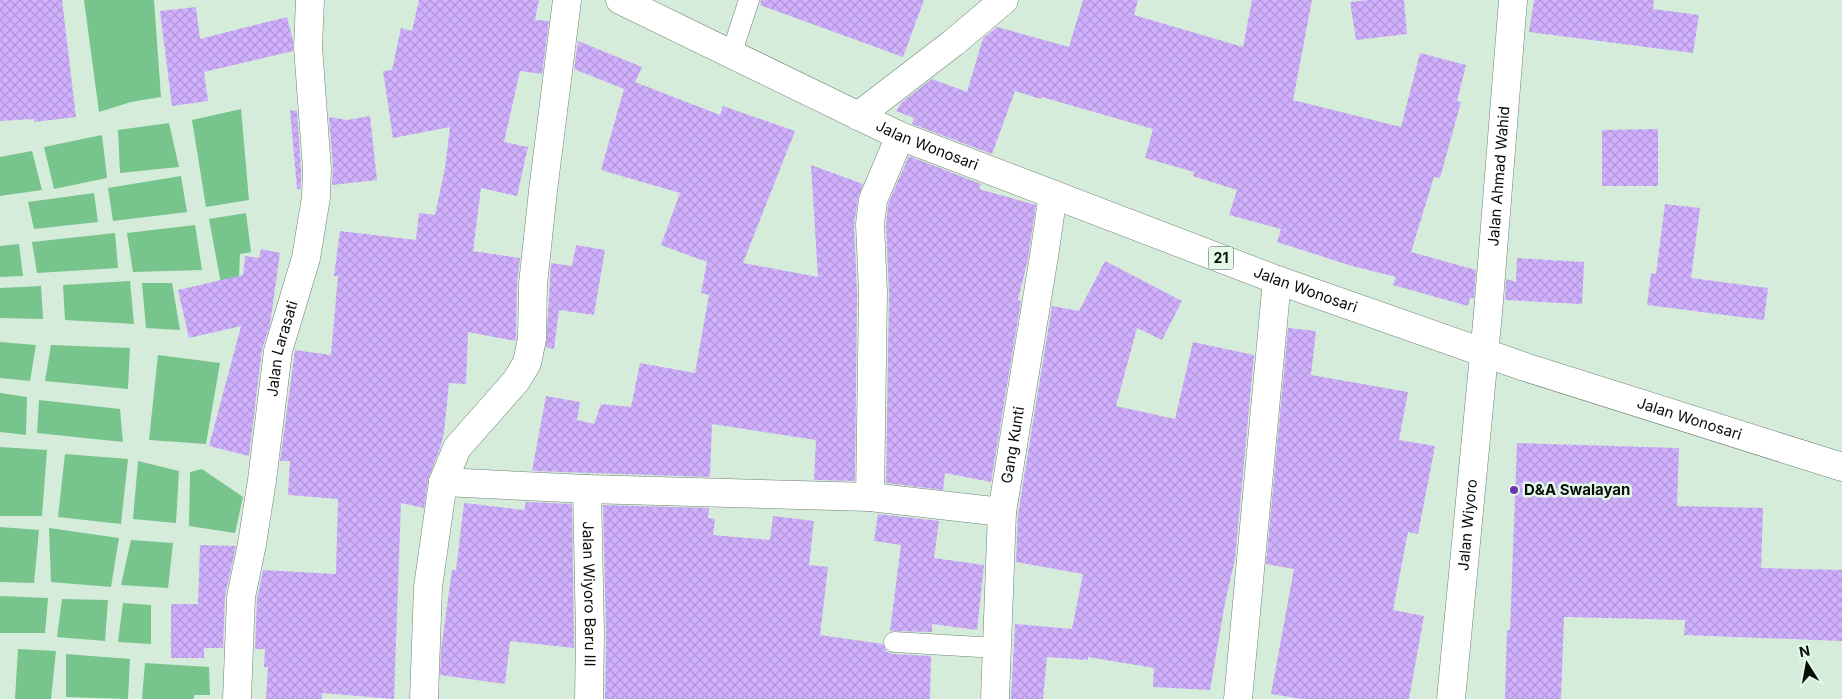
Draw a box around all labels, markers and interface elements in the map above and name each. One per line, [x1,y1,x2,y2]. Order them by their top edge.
street label: Jalan Ahmad Wahid [1483,105,1513,247]
street label: Jalan Wonosari [873,116,981,174]
road number: 21 [1208,247,1234,270]
street label: Jalan Wonosari [1251,262,1360,317]
street label: Jalan Larasati [262,298,302,398]
street label: Jalan Wonosari [1635,393,1744,444]
street label: Gang Kunti [997,405,1028,485]
street label: Jalan Wiyoro [1453,478,1481,572]
place label: D&A Swalayan [1524,480,1630,499]
marker: D&A Swalayan [1508,484,1520,496]
street label: Jalan Wiyoro Baru III [579,521,600,667]
north arrow [1782,639,1832,689]
text: N [1798,641,1811,660]

